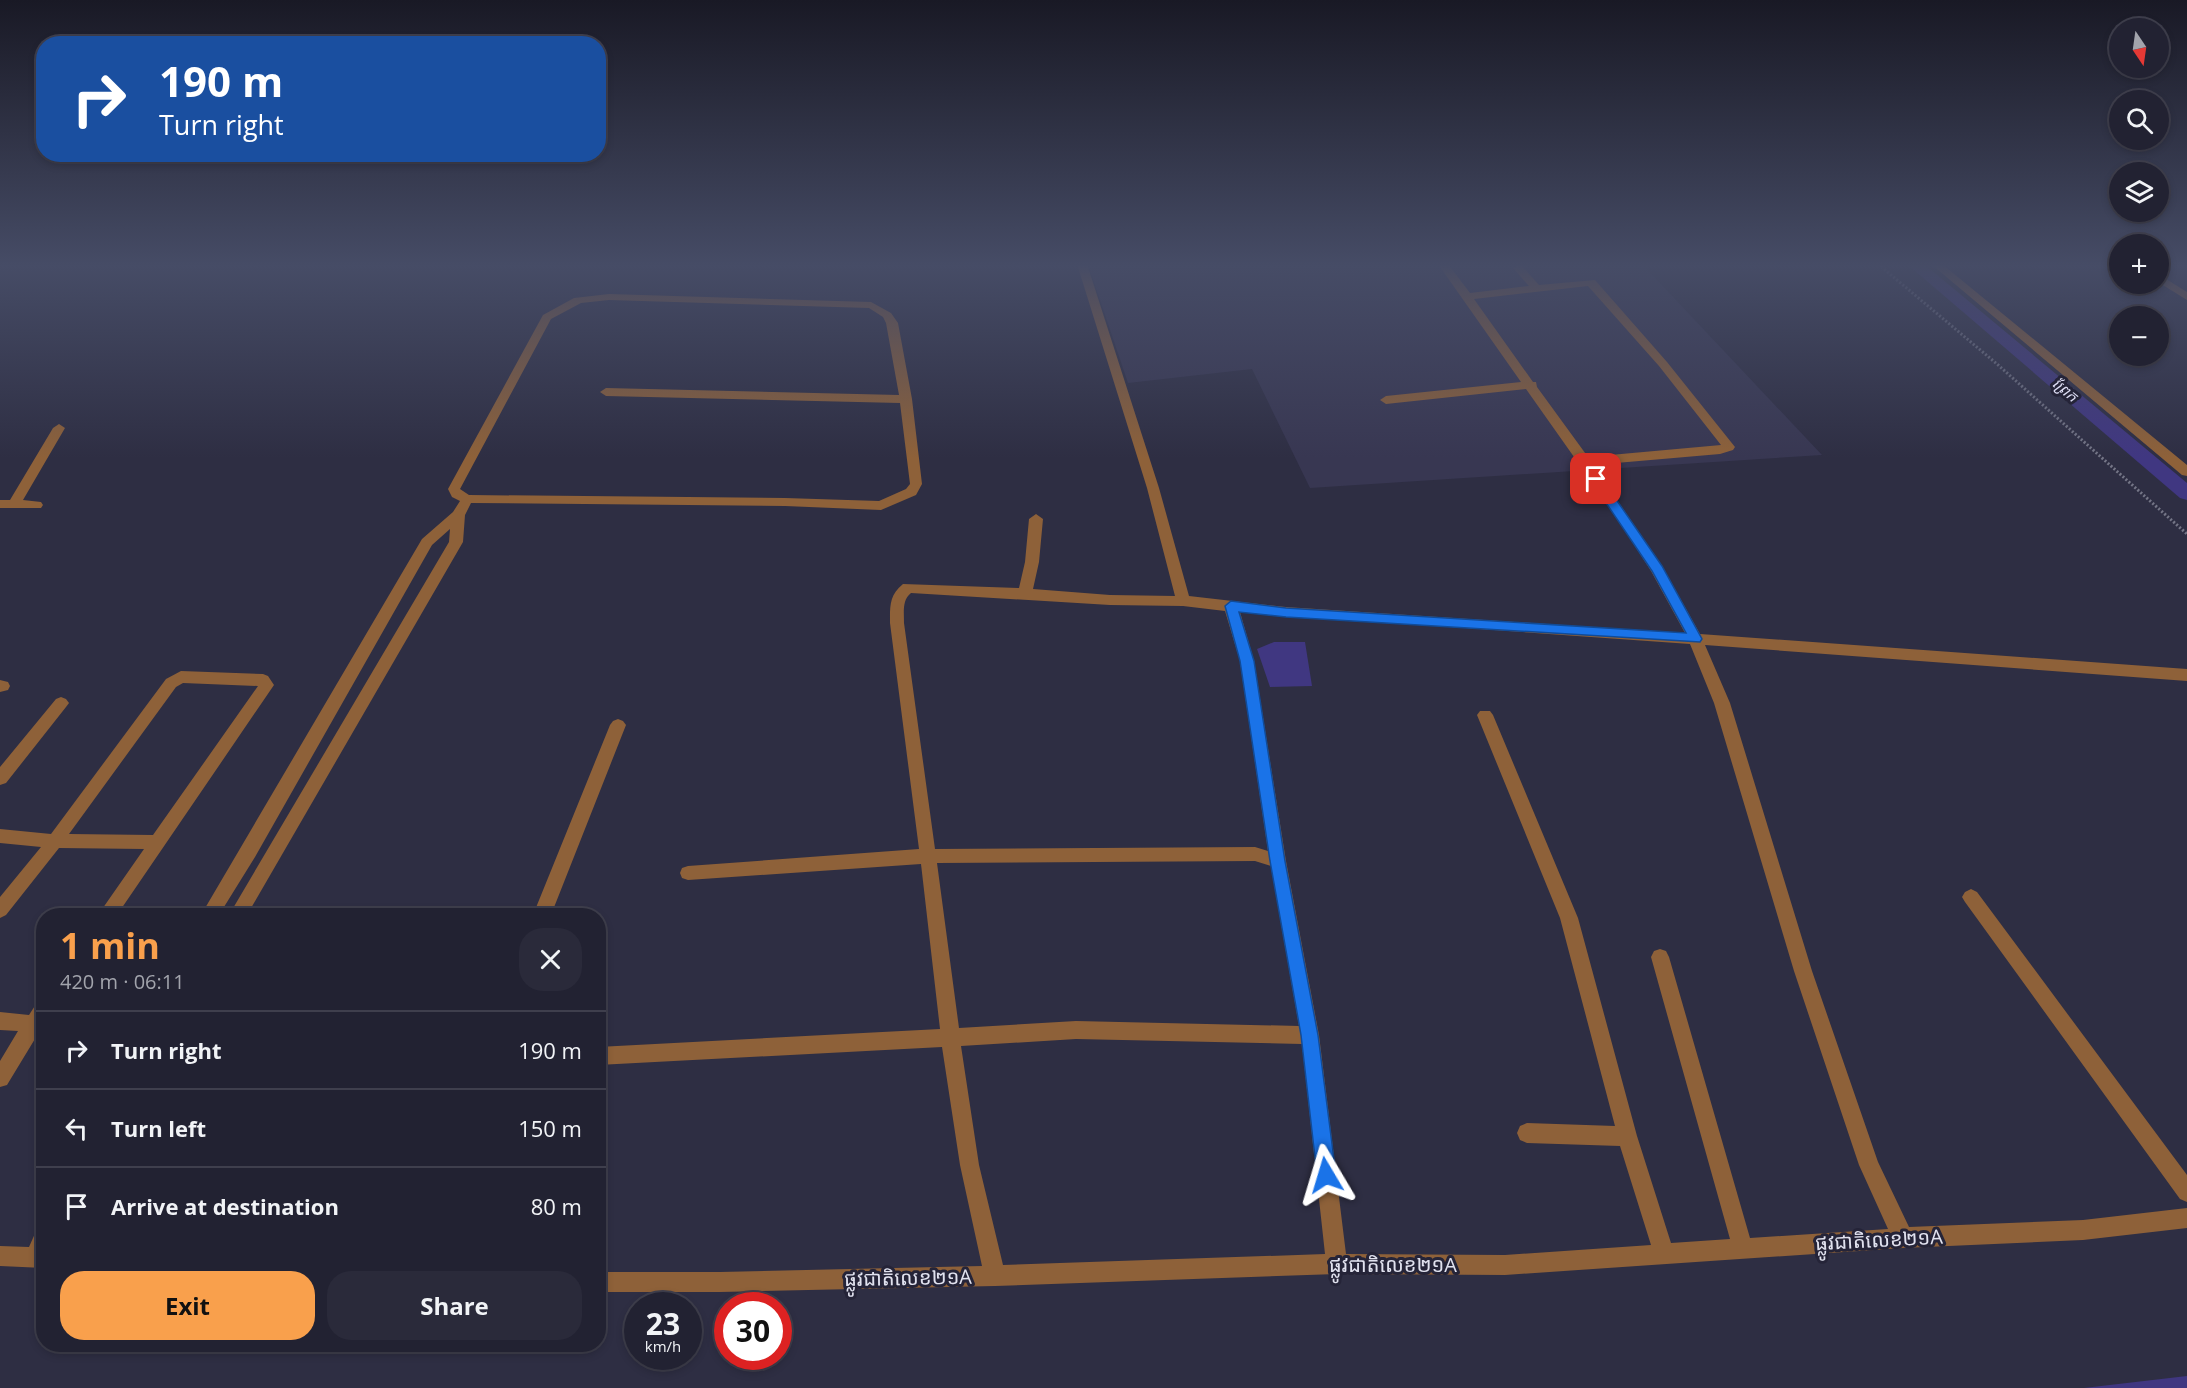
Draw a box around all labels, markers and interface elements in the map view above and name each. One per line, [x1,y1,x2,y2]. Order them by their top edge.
north arrow [2109,18,2169,78]
map controls [2109,18,2169,366]
text: 190 m [159,52,283,109]
icon: right [60,60,138,138]
button: search [2109,90,2169,150]
text: Turn right [159,106,284,143]
button: layers [2109,162,2169,222]
button: + [2109,234,2169,294]
button: − [2109,306,2169,366]
water label: ព្រែក [2049,373,2084,407]
pin [1570,453,1621,504]
icon: arrive [1579,462,1612,495]
text: 1 min [60,921,160,970]
button: close [519,928,582,991]
text: 420 m · 06:11 [60,968,185,995]
icon: right [60,1034,93,1067]
text: Turn right [111,1035,222,1065]
text: 190 m [518,1035,582,1065]
icon: left [60,1112,93,1145]
text: Turn left [111,1113,206,1143]
text: 150 m [518,1113,582,1143]
position arrow [1294,1143,1358,1207]
icon: arrive [60,1190,93,1223]
text: Arrive at destination [111,1191,339,1221]
text: 80 m [531,1191,582,1221]
street label: ផ្លូវជាតិលេខ២១A [1814,1223,1944,1262]
street label: ផ្លូវជាតិលេខ២១A [1329,1251,1457,1284]
street label: ផ្លូវជាតិលេខ២១A [844,1263,973,1298]
button: Exit [60,1271,315,1340]
button: Share [327,1271,582,1340]
speed limit sign: 30 [714,1292,792,1370]
text: 23 [646,1303,680,1344]
text: km/h [645,1336,681,1356]

